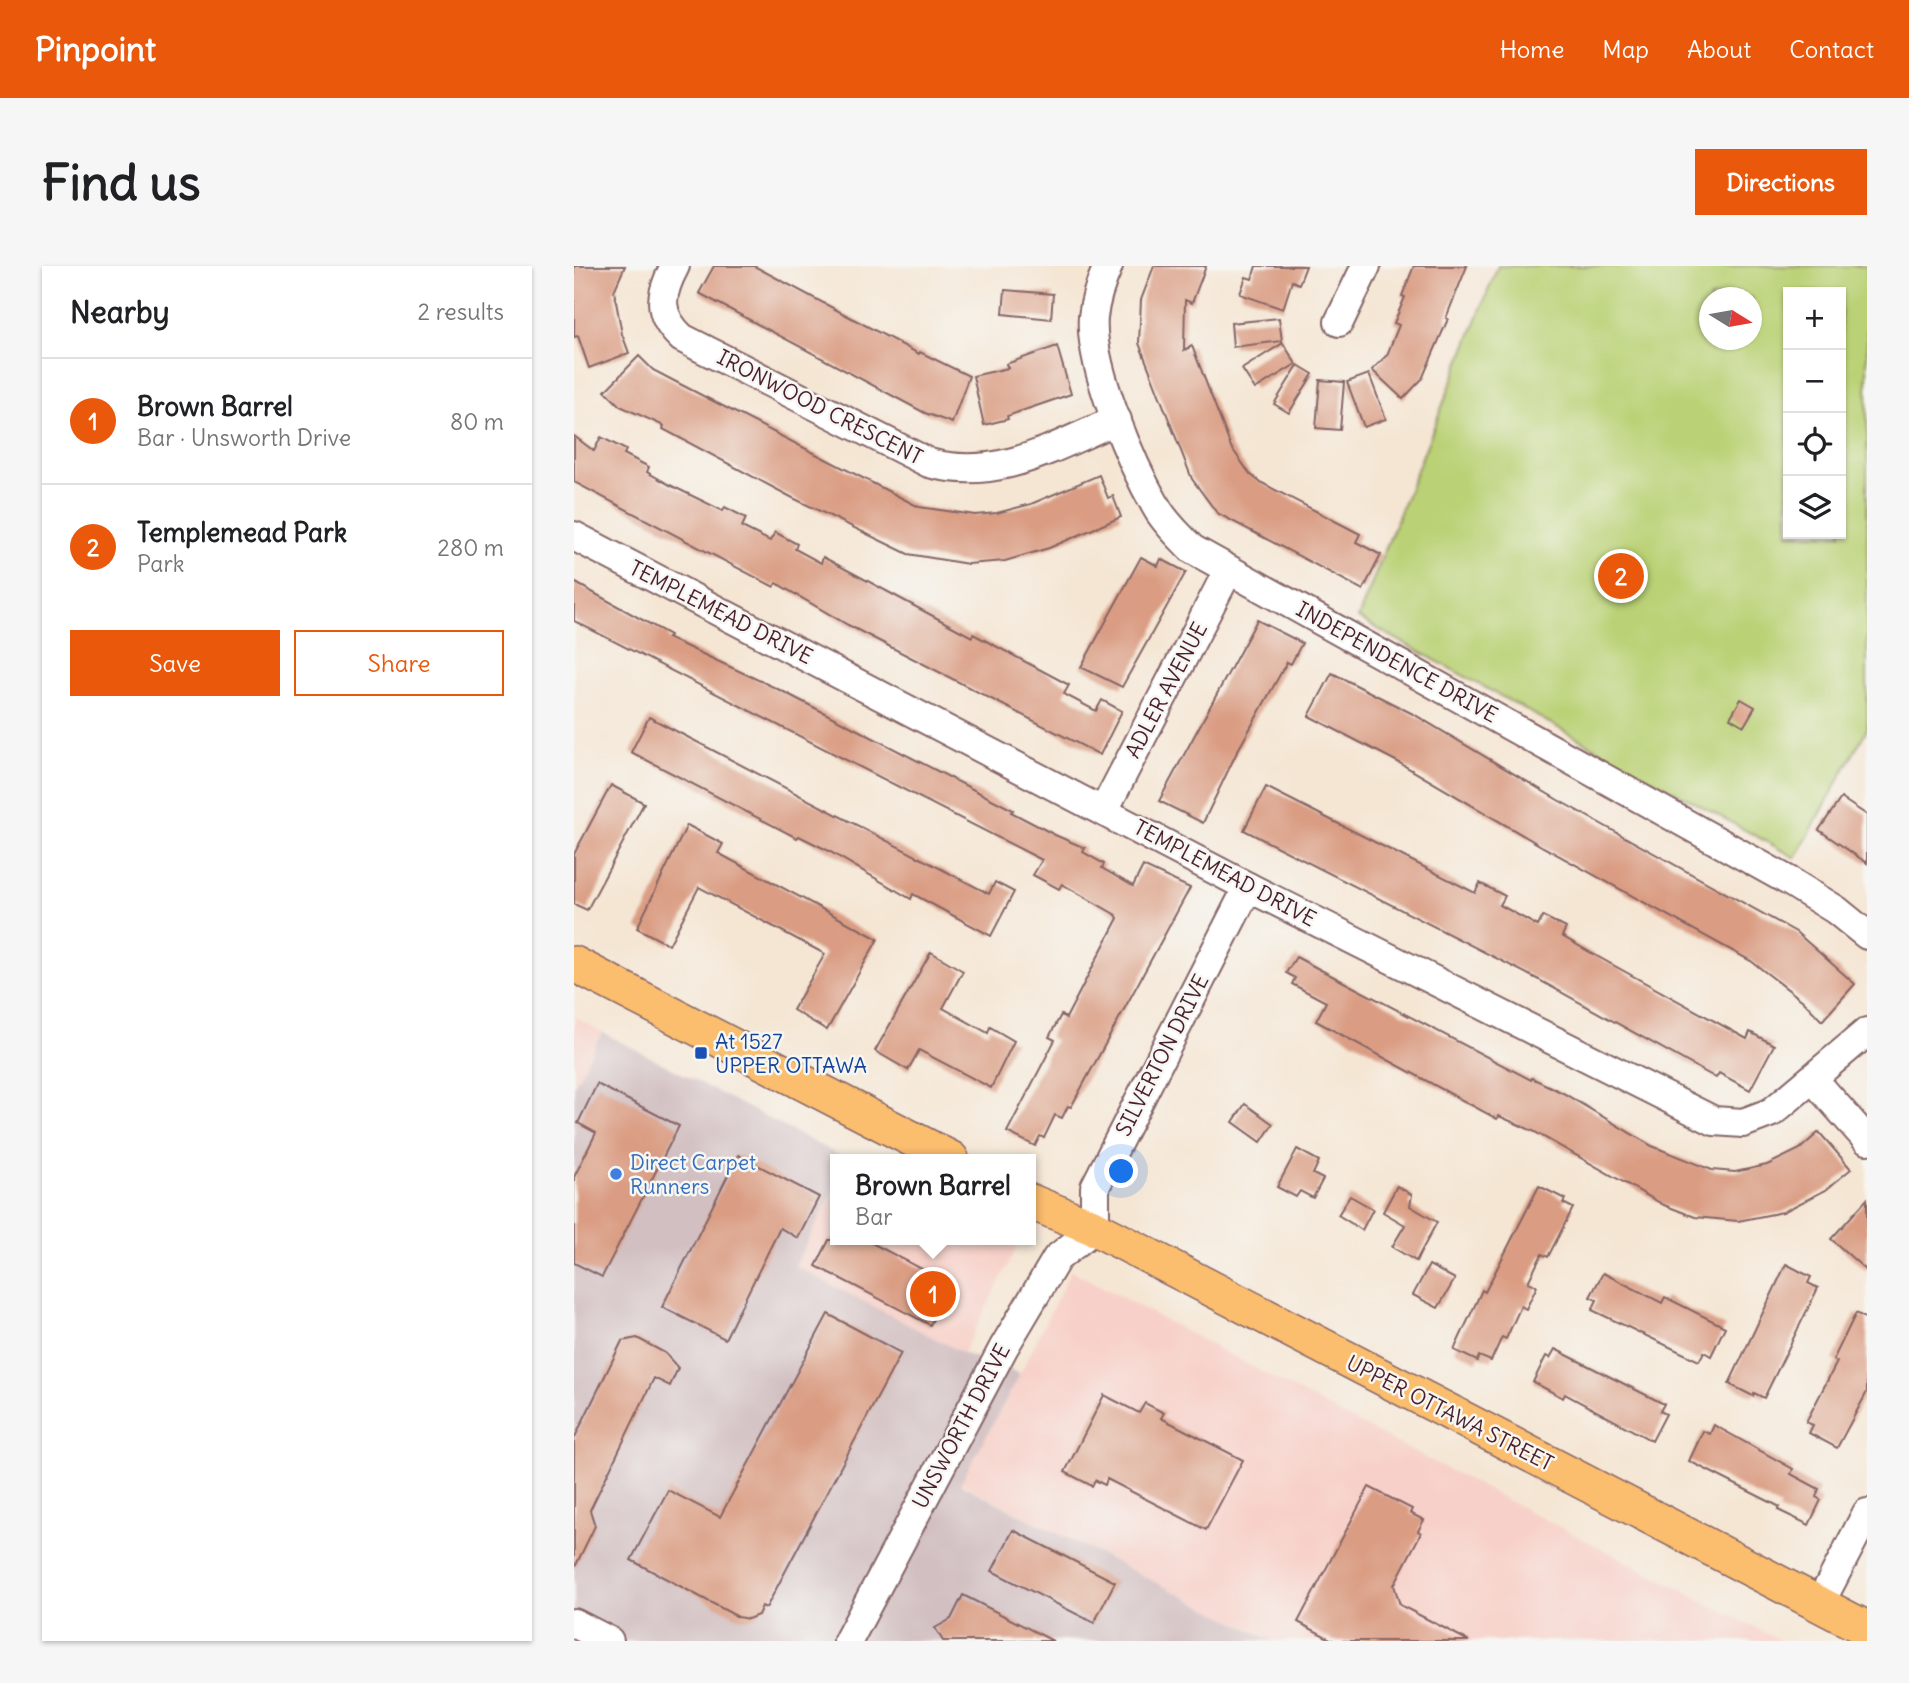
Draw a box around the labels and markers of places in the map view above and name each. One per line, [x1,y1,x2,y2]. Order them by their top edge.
pin: 2 [1598,550,1644,602]
place label: At 1527 UPPER OTTAWA [715,1028,867,1079]
marker: At 1527 UPPER OTTAWA [693,1045,709,1061]
place label: Direct Carpet Runners [630,1149,756,1200]
marker: Direct Carpet Runners [608,1166,624,1182]
pin: 1 [910,1268,956,1320]

